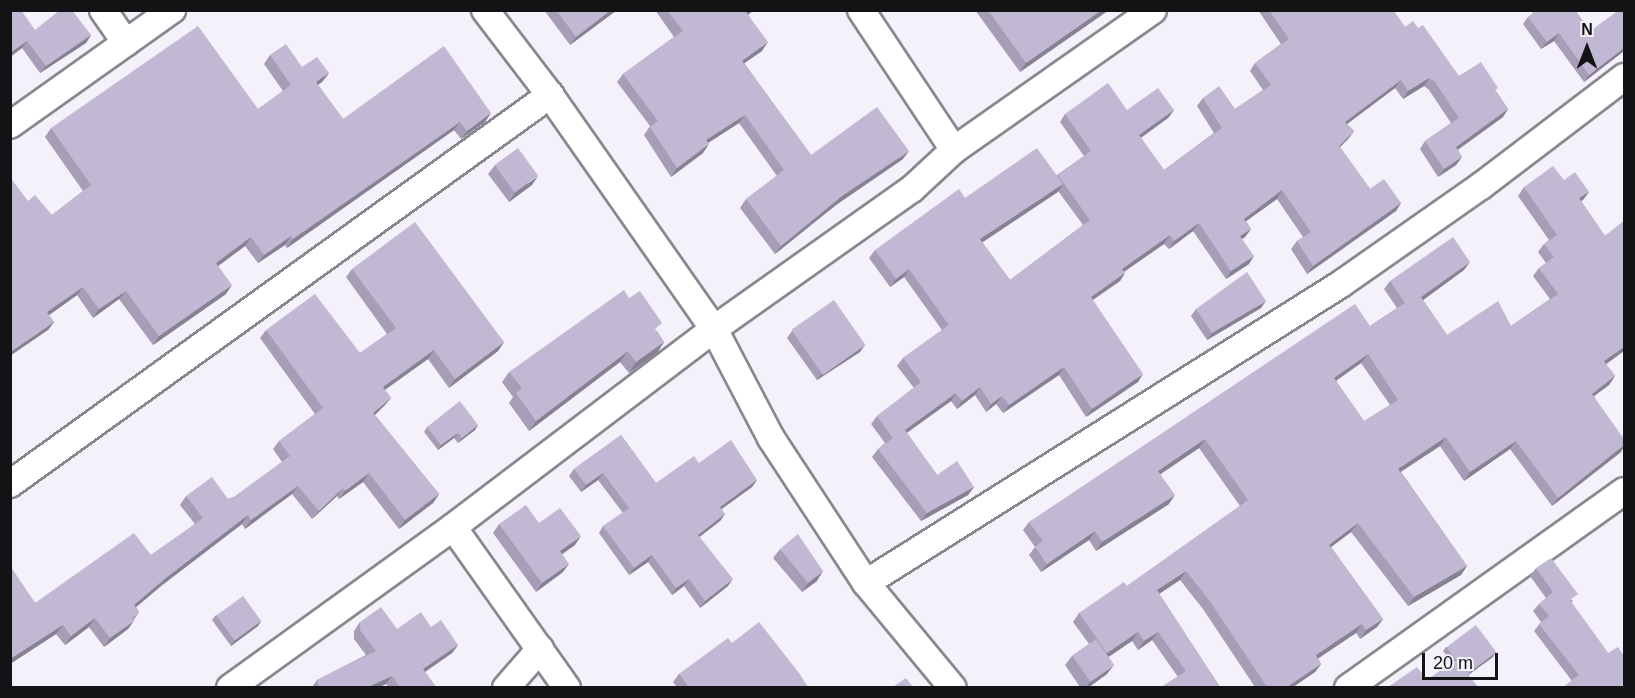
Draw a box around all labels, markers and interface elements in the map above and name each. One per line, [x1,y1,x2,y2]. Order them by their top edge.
north arrow [1557,18,1617,78]
text: N [1581,21,1593,38]
scale bar [1425,641,1502,679]
text: 20 m [1433,653,1473,673]

